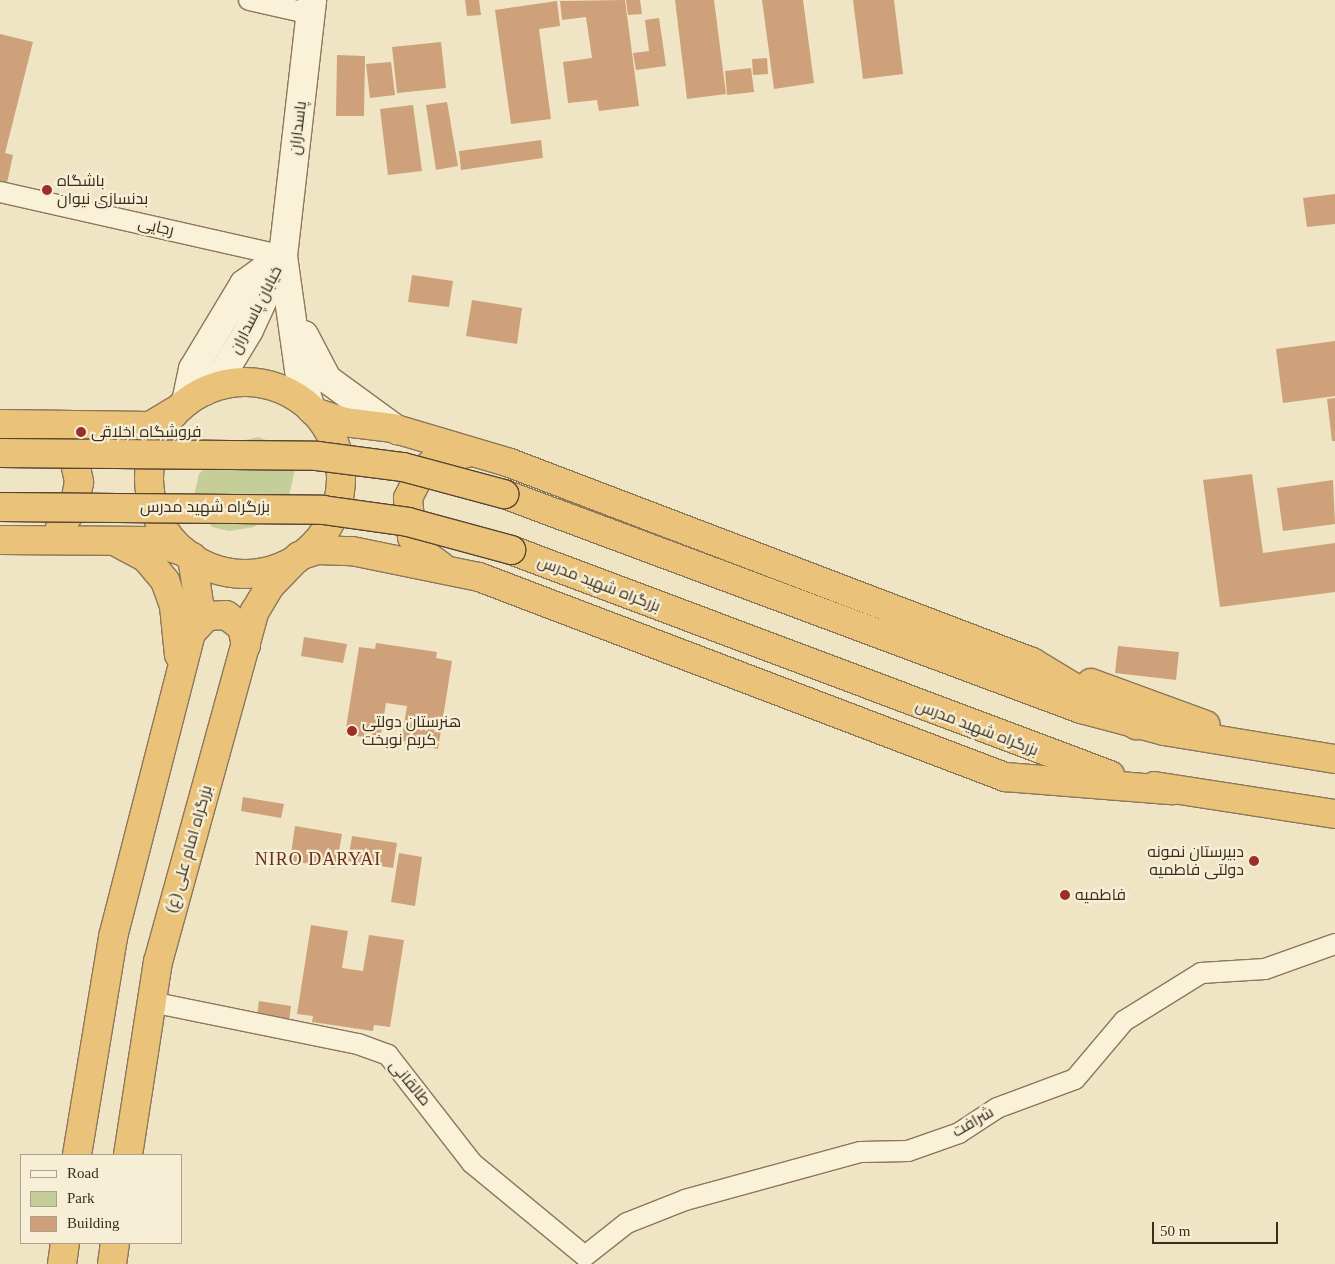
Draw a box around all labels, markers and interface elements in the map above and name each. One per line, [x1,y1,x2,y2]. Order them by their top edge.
street label: پاسداران [285,100,311,156]
place label: باشگاه بدنسازی نیوان [57,171,148,209]
marker: باشگاه بدنسازی نیوان [41,184,53,196]
street label: رجایی [136,214,176,240]
street label: خیابان پاسداران [226,263,286,357]
place label: فروشگاه اخلاقی [91,422,201,442]
marker: فروشگاه اخلاقی [75,426,87,438]
street label: بزرگراه شهید مدرس [140,497,270,517]
street label: بزرگراه شهید مدرس [535,552,663,616]
street label: بزرگراه شهید مدرس [913,696,1041,760]
place label: هنرستان دولتی کریم نوبخت [362,712,461,750]
marker: هنرستان دولتی کریم نوبخت [346,725,358,737]
street label: بزرگراه امام علی (ع) [162,783,216,915]
place label: دبیرستان نمونه دولتی فاطمیه [1147,842,1244,880]
district label: NIRO DARYAI [253,848,383,870]
marker: دبیرستان نمونه دولتی فاطمیه [1248,855,1260,867]
place label: فاطمیه [1075,885,1126,905]
marker: فاطمیه [1059,889,1071,901]
street label: طالقانی [385,1056,435,1110]
street label: شرافت [949,1102,997,1142]
legend [20,1154,182,1244]
text: Road [67,1165,99,1181]
text: Park [67,1190,95,1206]
scale bar [1155,1212,1281,1244]
text: Building [67,1215,120,1231]
text: 50 m [1160,1223,1190,1239]

